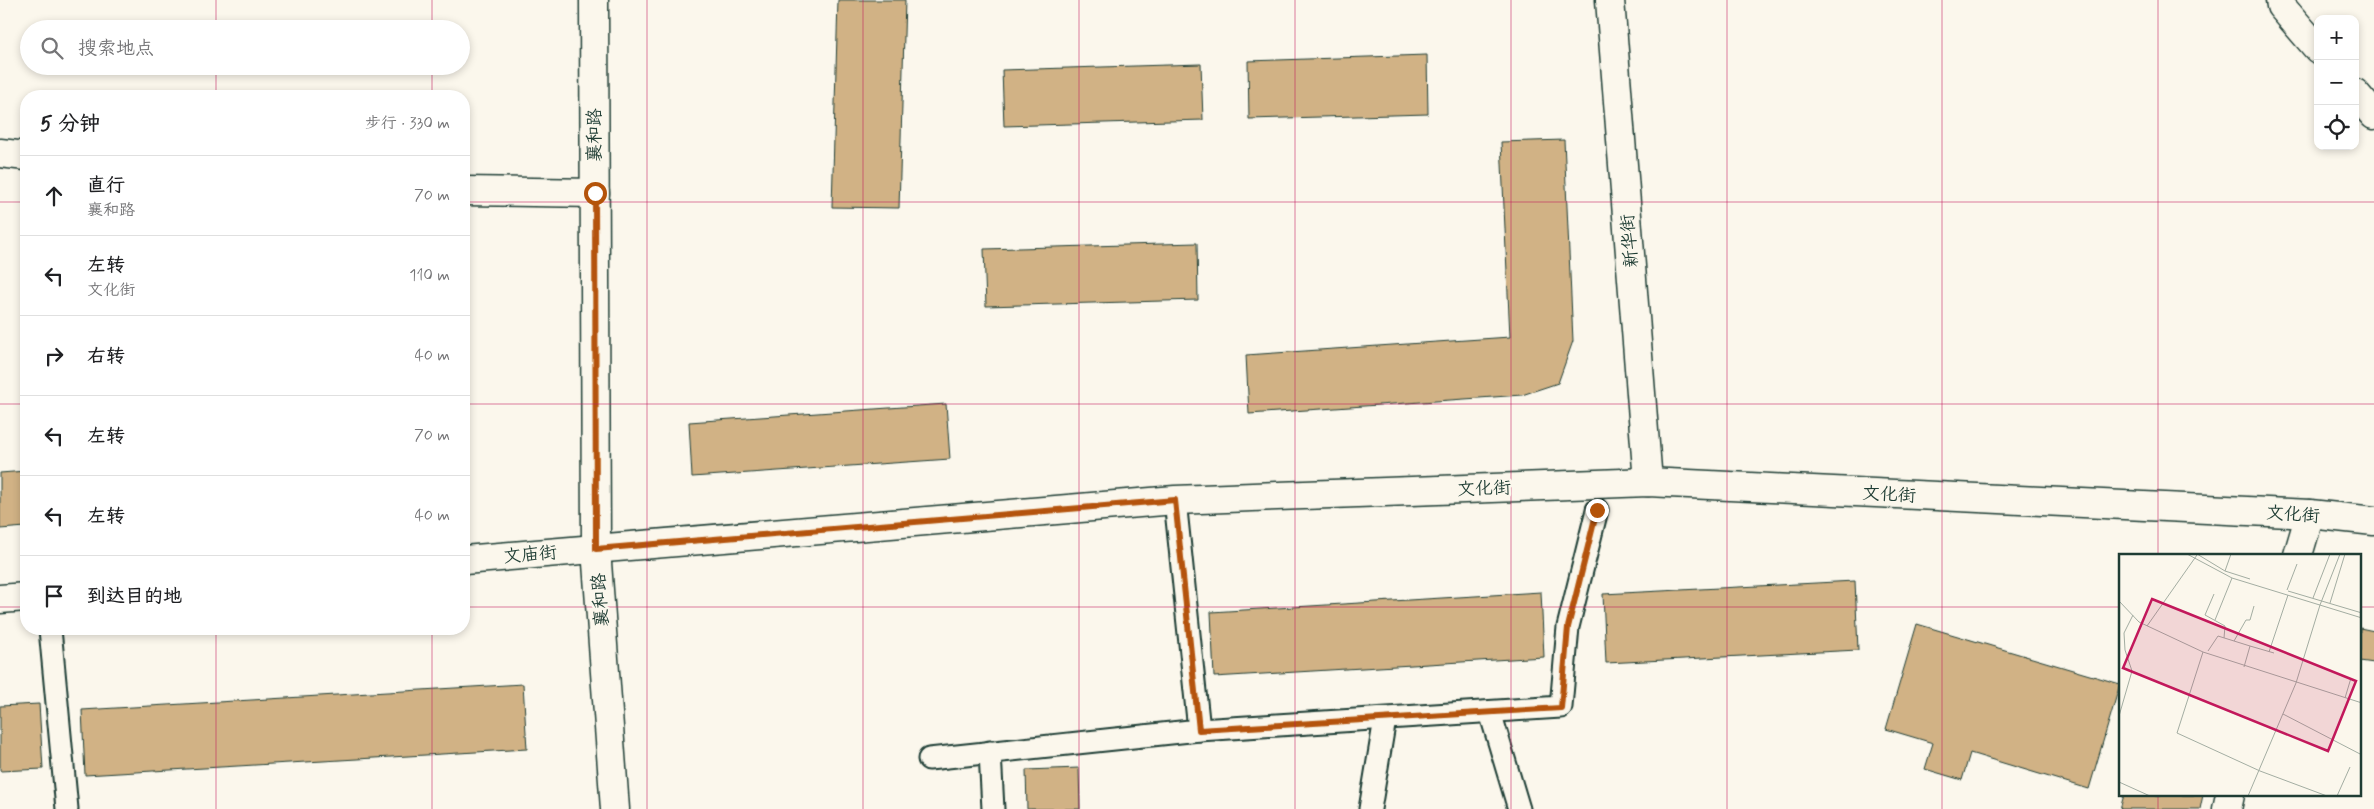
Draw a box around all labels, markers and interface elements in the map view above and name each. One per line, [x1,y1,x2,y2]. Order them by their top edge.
map controls [2314,15,2359,150]
button: + [2314,15,2359,60]
search box [20,20,470,75]
icon: search [38,34,66,62]
text: 搜索地点 [78,36,154,61]
button: − [2314,60,2359,105]
button: locate [2314,105,2359,150]
street label: 襄和路 [583,108,607,162]
text: 5 分钟 [40,110,100,138]
text: 步行 · 330 m [365,113,450,134]
text: 直行 [87,173,125,198]
icon: ahead [40,182,68,210]
route start [584,182,607,205]
text: 70 m [414,185,450,206]
text: 襄和路 [87,200,135,221]
street label: 新华街 [1616,213,1644,269]
text: 左转 [87,253,125,278]
icon: left [40,262,68,290]
text: 110 m [409,265,450,286]
text: 文化街 [87,280,135,301]
icon: right [40,342,68,370]
text: 右转 [87,344,125,369]
text: 40 m [414,345,450,366]
icon: left [40,422,68,450]
text: 左转 [87,424,125,449]
text: 70 m [414,425,450,446]
street label: 文化街 [1457,476,1511,502]
street label: 文化街 [1861,482,1917,508]
route end [1586,499,1609,522]
street label: 文化街 [2265,501,2321,529]
icon: left [40,502,68,530]
text: 左转 [87,504,125,529]
text: 40 m [414,505,450,526]
street label: 文庙街 [502,541,558,569]
inset map [2119,554,2362,796]
street label: 襄和路 [587,572,615,628]
icon: arrive [40,582,68,610]
text: 到达目的地 [87,584,182,609]

